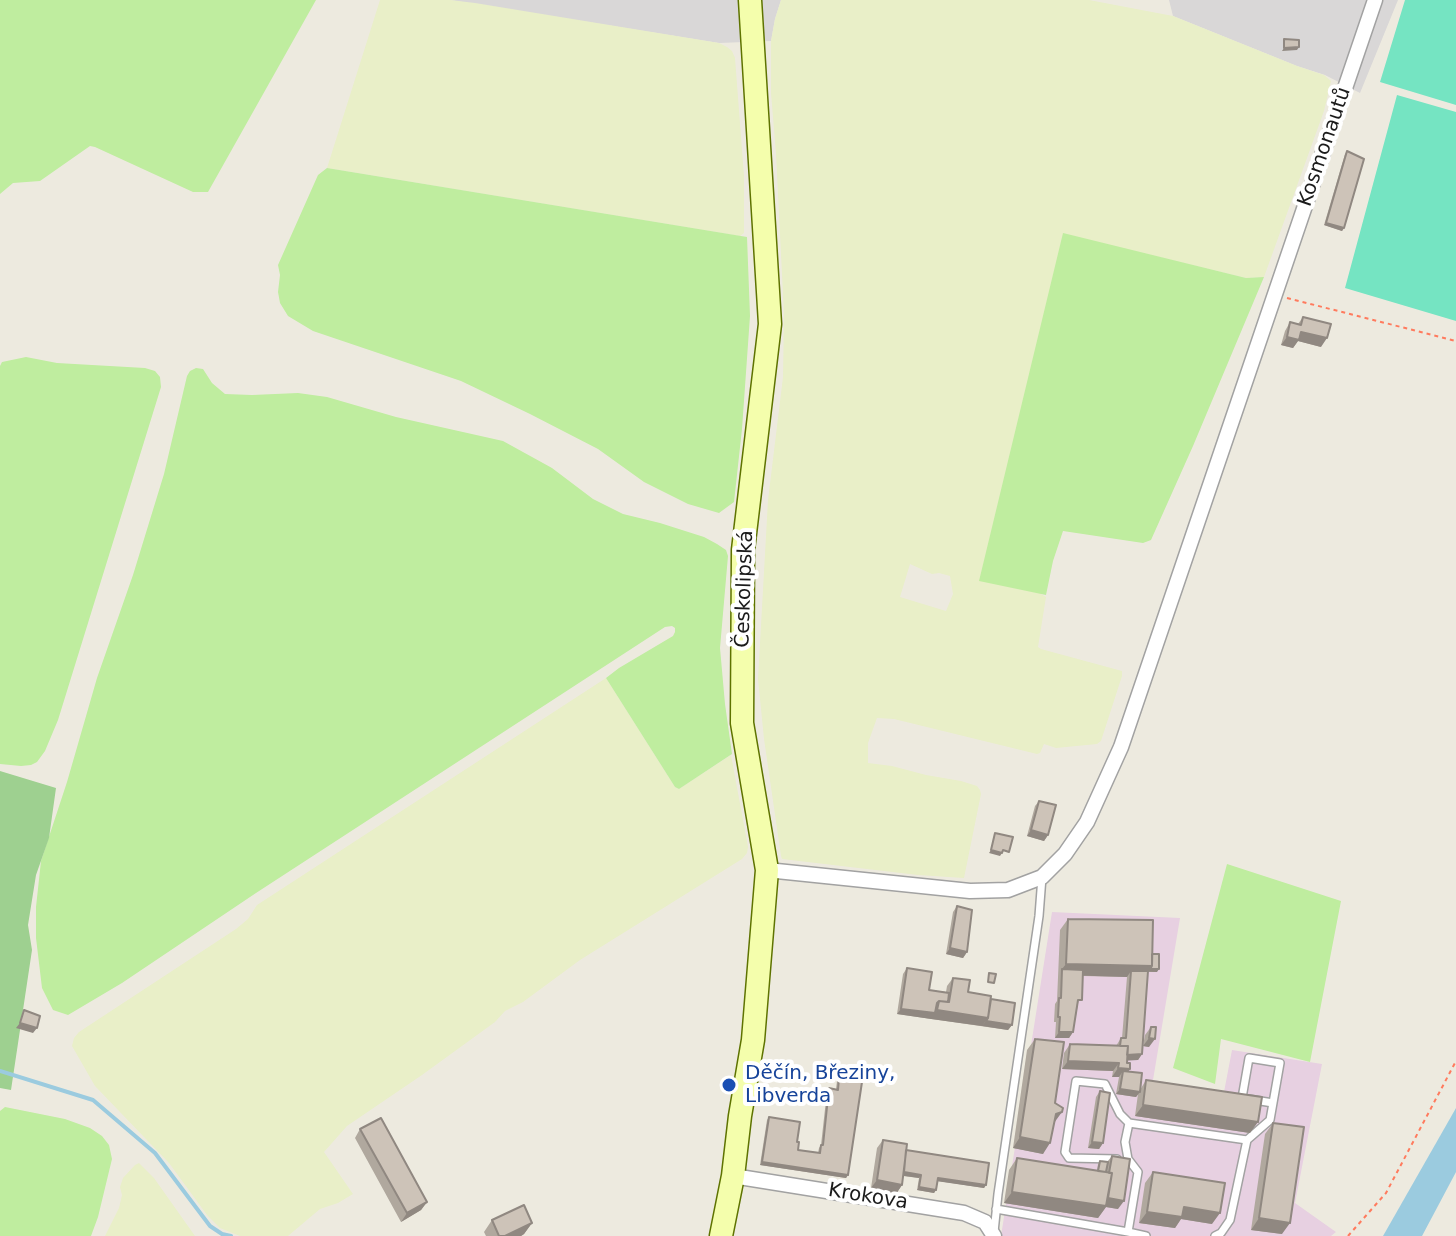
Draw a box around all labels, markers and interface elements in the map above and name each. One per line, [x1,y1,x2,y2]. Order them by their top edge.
street label: Kosmonautů [1293,84,1357,210]
street label: Českolipská [731,530,759,648]
place label: Děčín, Březiny, Libverda [745,1062,895,1109]
marker: Děčín, Březiny, Libverda [720,1076,738,1094]
street label: Krokova [826,1179,910,1215]

